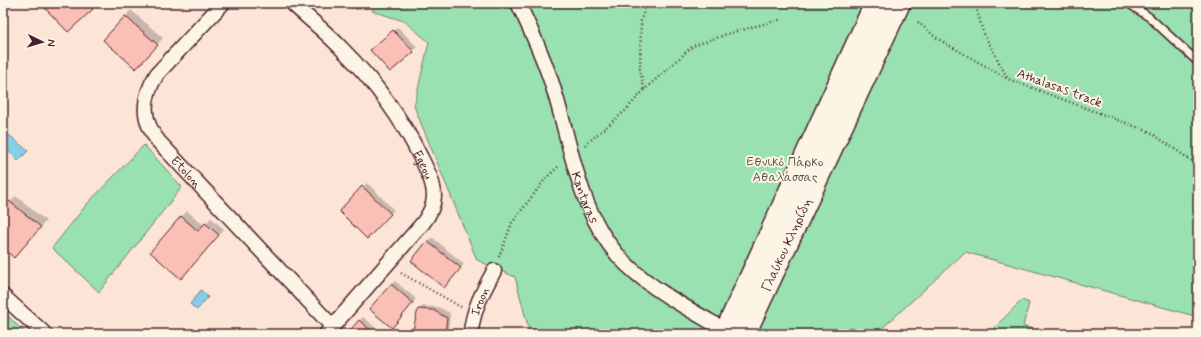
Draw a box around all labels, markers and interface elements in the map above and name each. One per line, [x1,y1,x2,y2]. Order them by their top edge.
north arrow [22,22,62,62]
text: N [44,39,58,47]
street label: Athalasas track [1015,65,1105,112]
street label: Egeou [408,148,437,182]
street label: Etolon [166,153,205,192]
park label: Εθνικό Πάρκο Αθαλάσσας [747,154,824,186]
street label: Kantaras [567,170,602,227]
street label: Γλαύκου Κληρίδη [758,195,817,295]
street label: Iroon [467,285,494,318]

